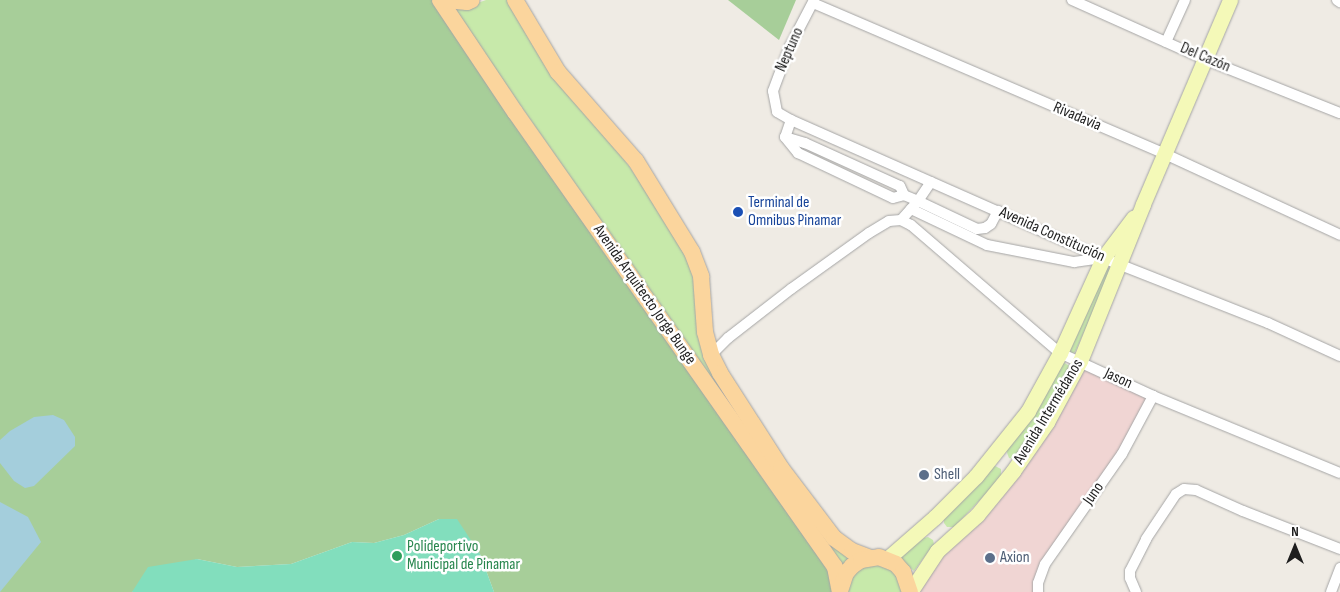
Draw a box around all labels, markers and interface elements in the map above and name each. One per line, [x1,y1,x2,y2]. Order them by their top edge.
street label: Neptuno [772,25,808,75]
street label: Del Cazón [1177,39,1233,77]
street label: Rivadavia [1050,98,1104,136]
place label: Terminal de Omnibus Pinamar [748,193,841,231]
street label: Avenida Constitución [996,203,1108,267]
marker: Terminal de Omnibus Pinamar [732,206,744,218]
street label: Avenida Arquitecto Jorge Bunge [588,221,700,369]
street label: Avenida Intermédanos [1010,356,1088,468]
street label: Jason [1101,364,1135,394]
place label: Shell [934,465,960,485]
marker: Shell [918,469,930,481]
street label: Juno [1079,479,1109,509]
north arrow [1270,522,1320,572]
text: N [1291,523,1299,540]
place label: Polideportivo Municipal de Pinamar [407,537,520,575]
place label: Axion [1000,548,1029,568]
marker: Polideportivo Municipal de Pinamar [391,550,403,562]
marker: Axion [984,552,996,564]

